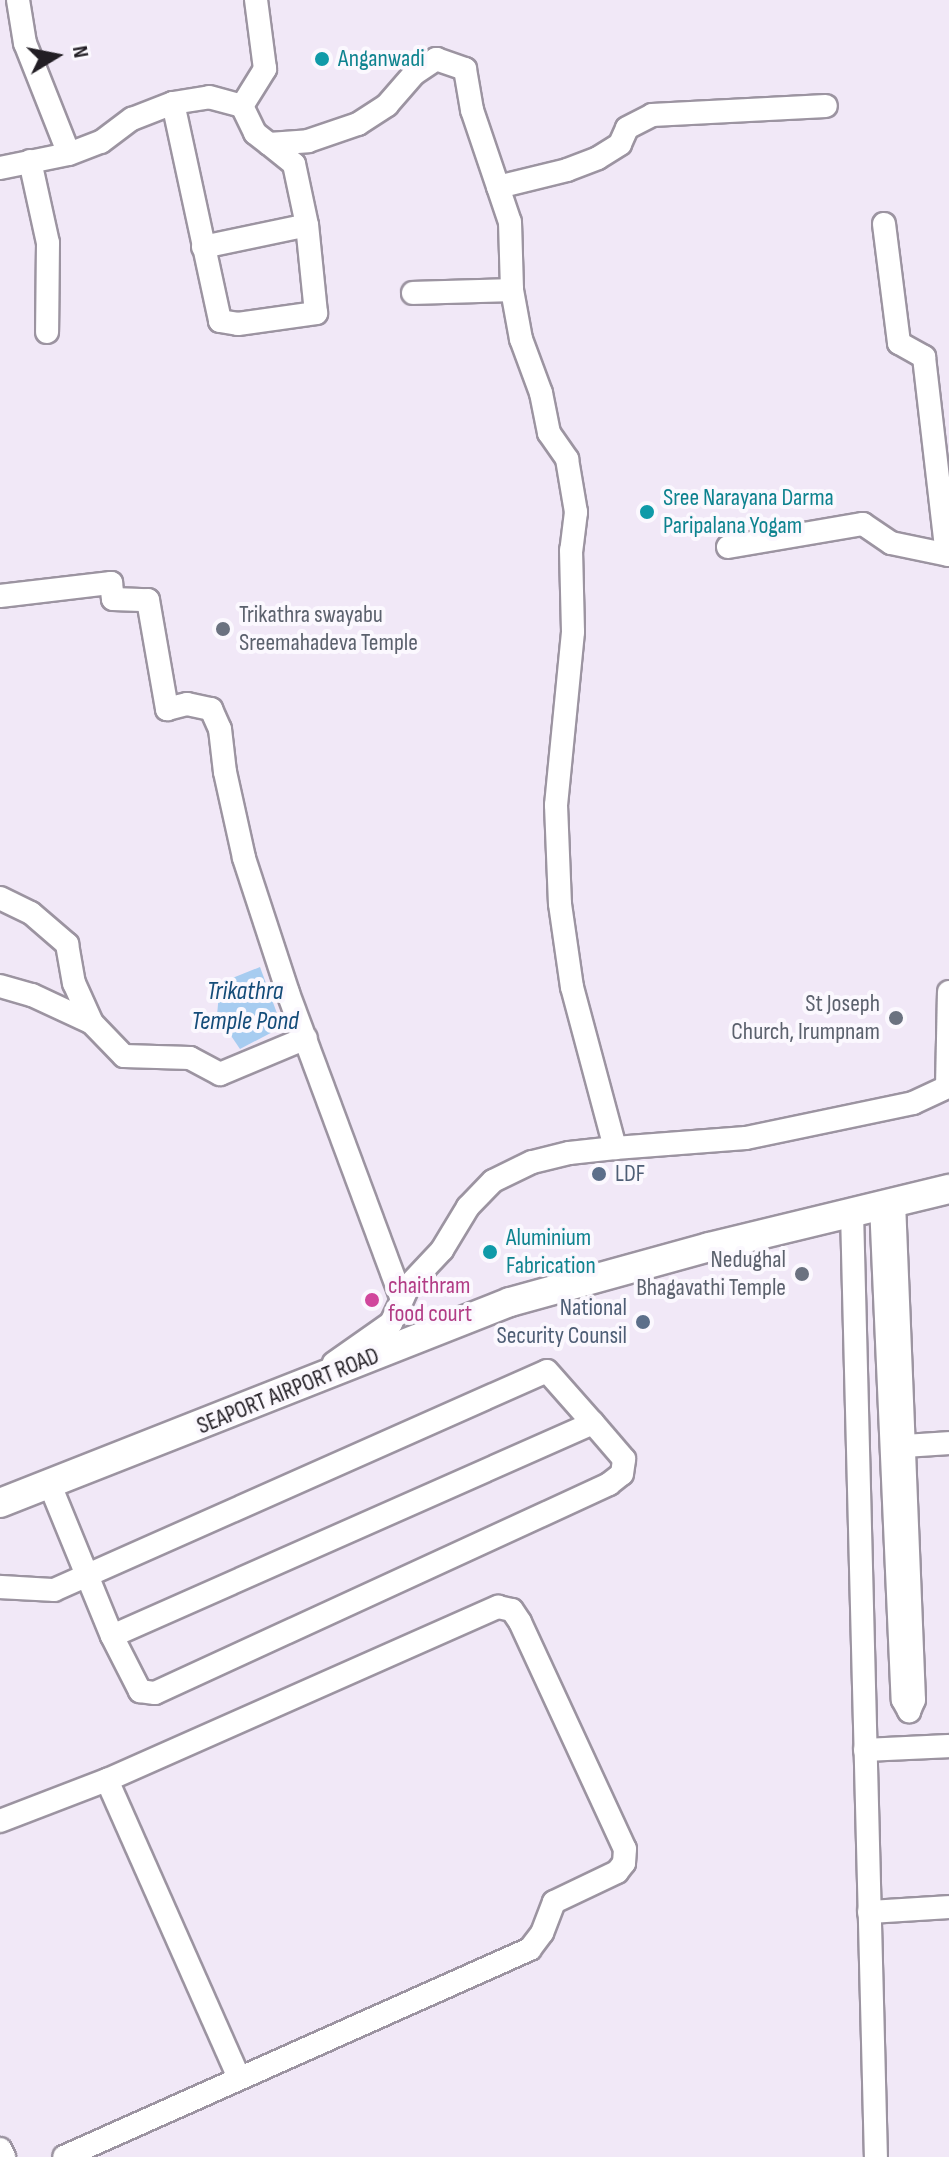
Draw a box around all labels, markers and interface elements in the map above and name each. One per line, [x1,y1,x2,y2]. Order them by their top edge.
north arrow [16,16,96,96]
text: N [66,44,94,60]
place label: Anganwadi [338,45,425,73]
marker: Anganwadi [313,50,331,68]
place label: Sree Narayana Darma Paripalana Yogam [663,484,834,540]
marker: Sree Narayana Darma Paripalana Yogam [638,503,656,521]
place label: Trikathra swayabu Sreemahadeva Temple [239,601,418,657]
marker: Trikathra swayabu Sreemahadeva Temple [214,620,232,638]
water label: Trikathra Temple Pond [191,976,299,1038]
place label: St Joseph Church, Irumpnam [731,990,880,1046]
marker: St Joseph Church, Irumpnam [887,1009,905,1027]
place label: LDF [615,1160,645,1188]
marker: LDF [590,1165,608,1183]
place label: Aluminium Fabrication [506,1224,596,1280]
marker: Aluminium Fabrication [481,1243,499,1261]
place label: Nedughal Bhagavathi Temple [636,1246,786,1302]
marker: Nedughal Bhagavathi Temple [793,1265,811,1283]
place label: chaithram food court [388,1272,472,1328]
marker: chaithram food court [363,1291,381,1309]
place label: National Security Counsil [496,1294,627,1350]
marker: National Security Counsil [634,1313,652,1331]
street label: SEAPORT AIRPORT ROAD [193,1341,383,1441]

